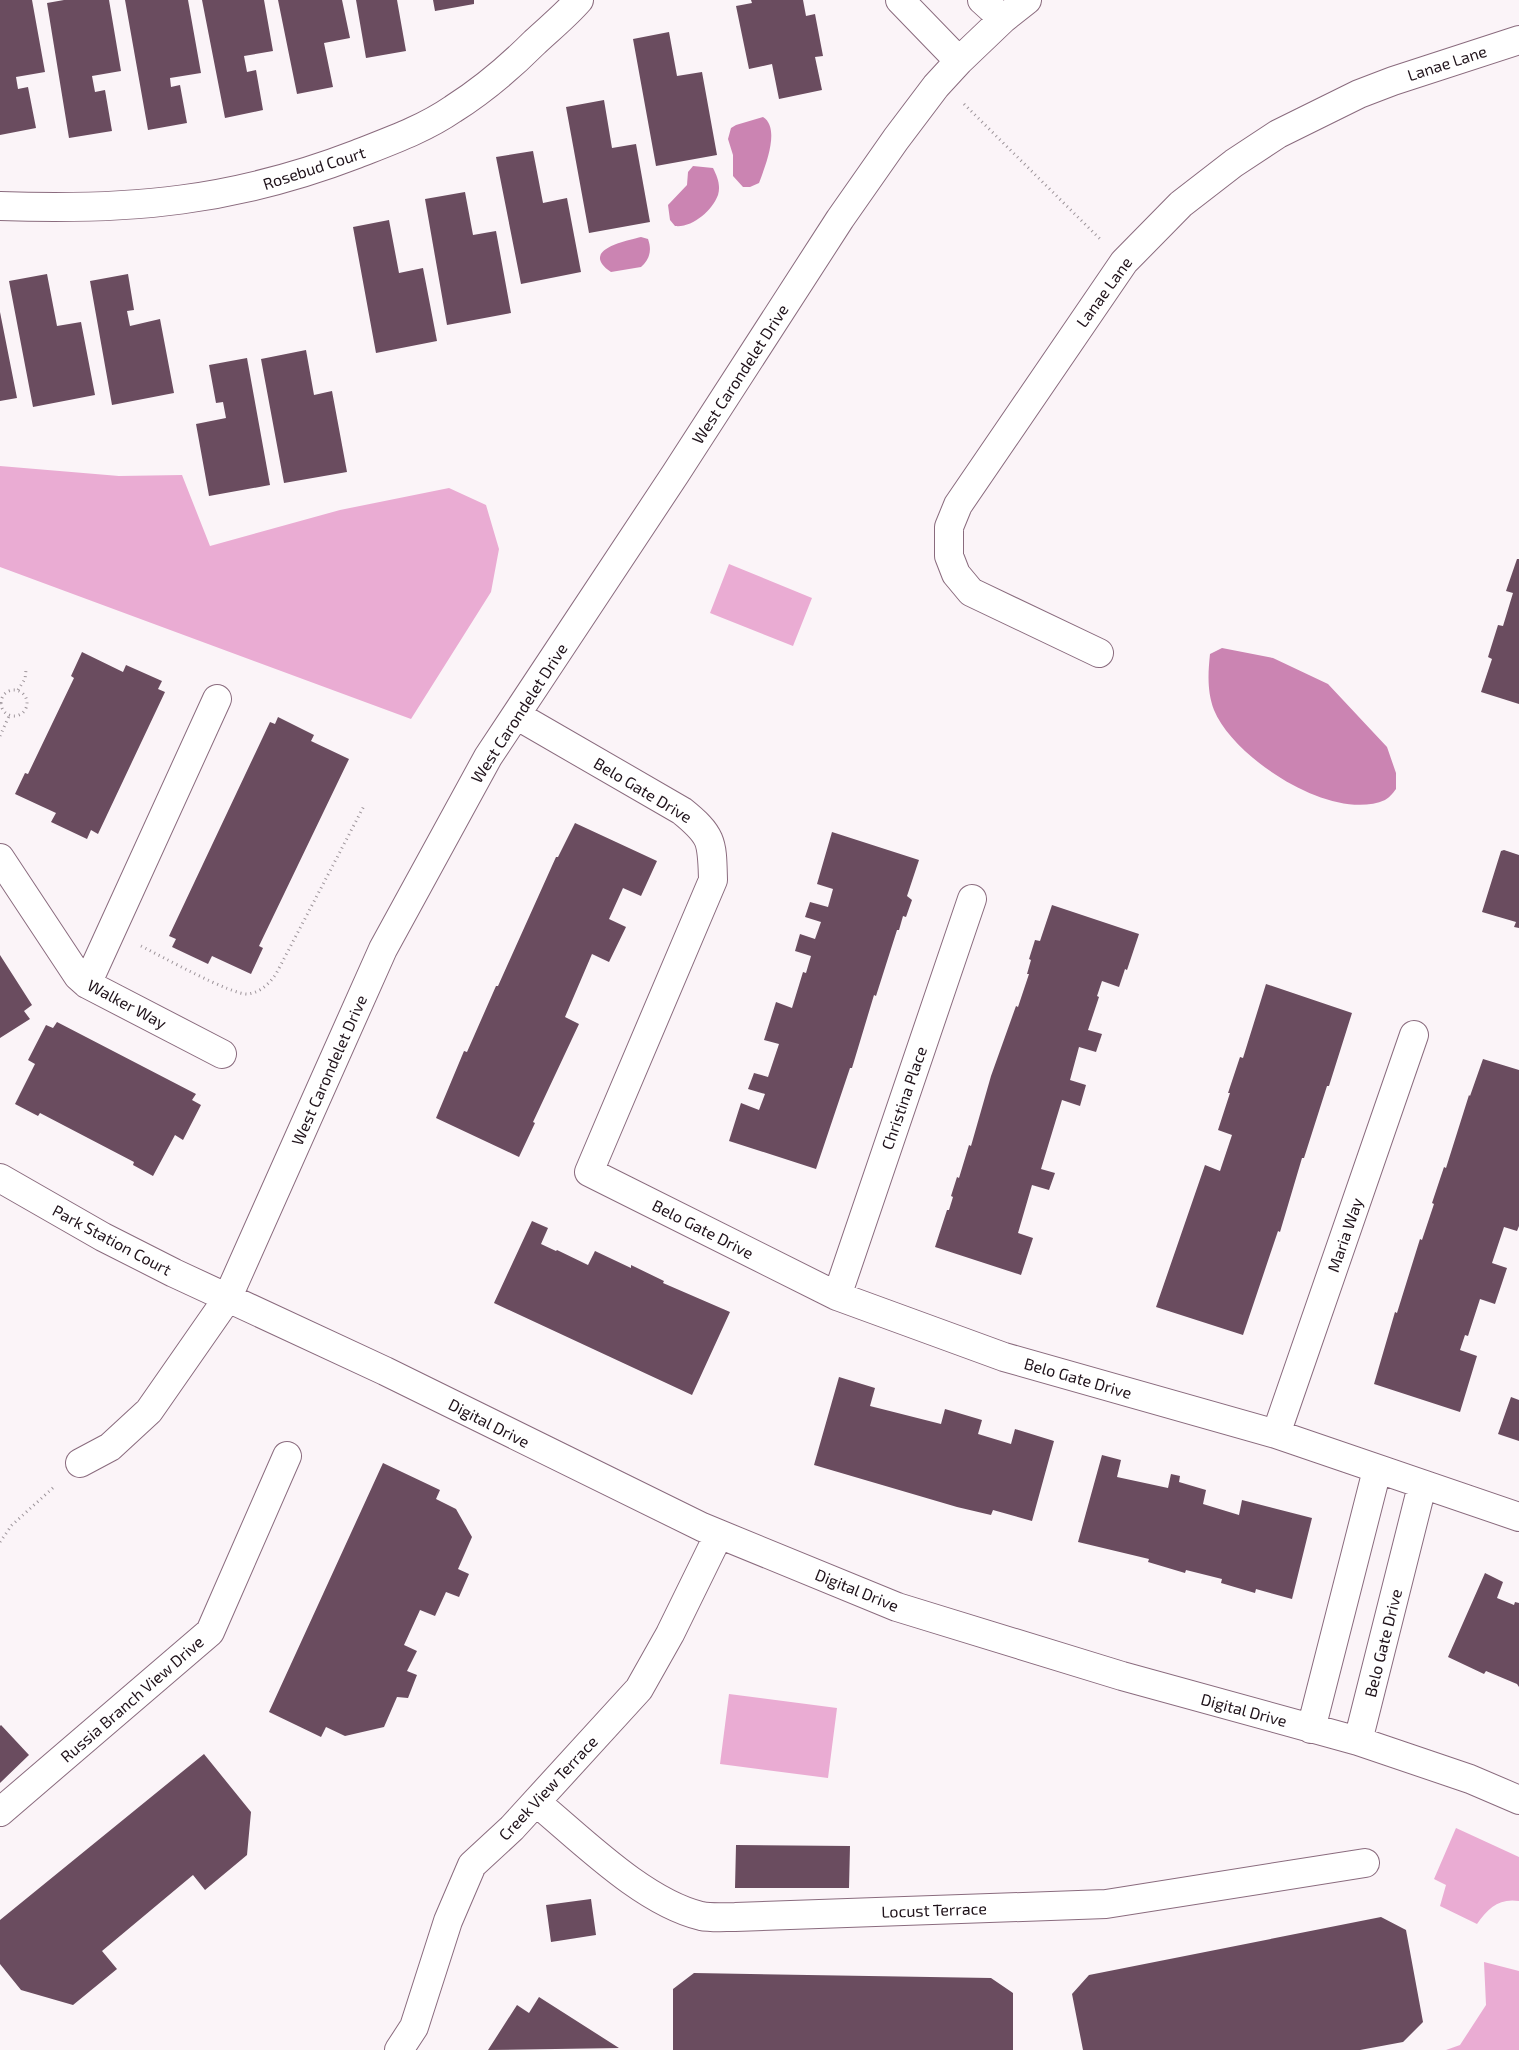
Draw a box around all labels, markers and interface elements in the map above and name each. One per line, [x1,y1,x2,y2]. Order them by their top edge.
street label: Lanae Lane [1405,41,1489,84]
street label: Rosebud Court [260,142,367,193]
street label: Lanae Lane [1072,253,1135,331]
street label: West Carondelet Drive [687,300,792,447]
street label: West Carondelet Drive [466,639,571,786]
street label: Belo Gate Drive [591,753,696,826]
street label: Walker Way [85,975,170,1033]
street label: West Carondelet Drive [287,992,370,1148]
street label: Christina Place [877,1044,930,1152]
street label: Belo Gate Drive [649,1195,757,1262]
street label: Maria Way [1323,1195,1366,1275]
street label: Park Station Court [50,1200,175,1279]
street label: Belo Gate Drive [1022,1353,1134,1402]
street label: Digital Drive [446,1394,533,1451]
street label: Digital Drive [813,1564,902,1615]
street label: Belo Gate Drive [1360,1587,1405,1699]
street label: Russia Branch View Drive [56,1631,207,1766]
street label: Digital Drive [1199,1689,1289,1730]
street label: Creek View Terrace [494,1731,601,1844]
street label: Locust Terrace [881,1898,987,1921]

